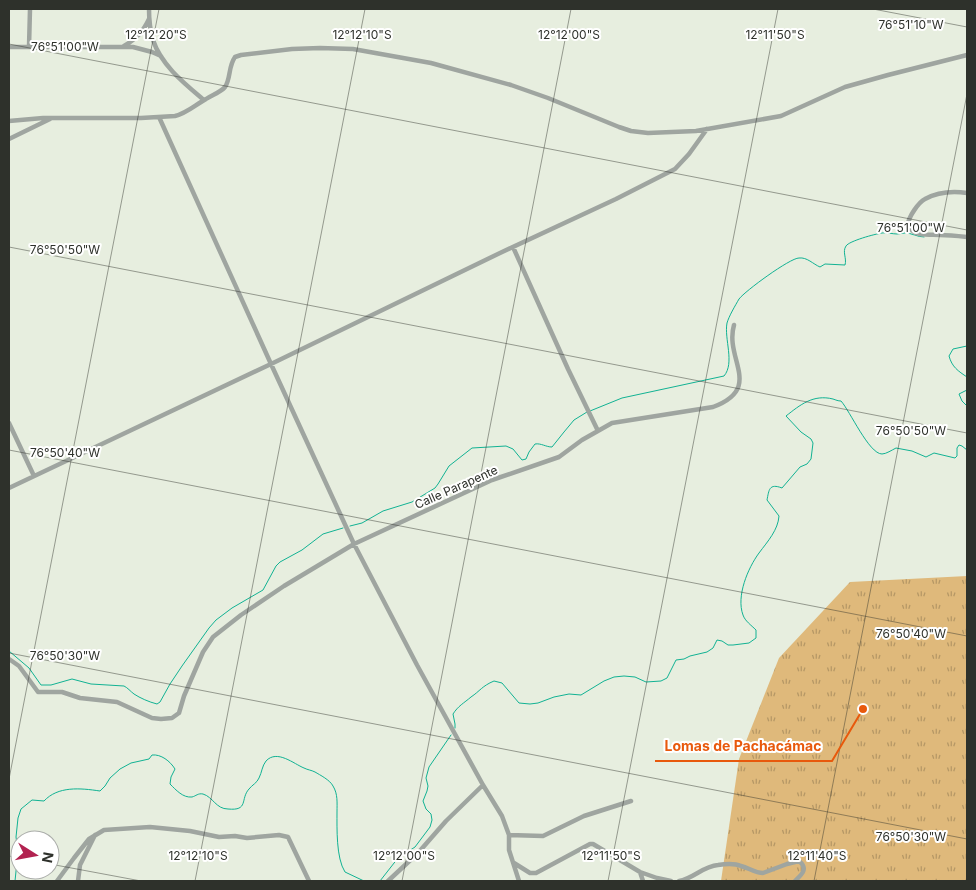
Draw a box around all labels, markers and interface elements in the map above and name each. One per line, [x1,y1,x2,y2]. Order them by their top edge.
text: 76°51'10"W [878,17,944,32]
text: 12°12'20"S [125,27,187,42]
text: 12°12'10"S [332,27,392,42]
text: 12°12'00"S [538,27,600,42]
text: 12°11'50"S [745,27,805,42]
text: 76°51'00"W [31,39,99,54]
text: 76°51'00"W [877,220,945,235]
text: 76°50'50"W [30,242,100,257]
text: 76°50'50"W [876,423,946,438]
text: 76°50'40"W [30,445,100,460]
street label: Calle Parapente [412,462,500,512]
text: 76°50'40"W [876,626,946,641]
text: 76°50'30"W [30,648,100,663]
callout: Lomas de Pachacámac [655,732,832,761]
text: Lomas de Pachacámac [665,737,821,754]
text: 76°50'30"W [876,829,946,844]
north arrow [10,830,60,880]
text: 12°12'10"S [168,848,228,863]
text: 12°12'00"S [373,848,435,863]
text: 12°11'50"S [581,848,641,863]
text: 12°11'40"S [788,848,847,863]
text: N [39,851,58,864]

